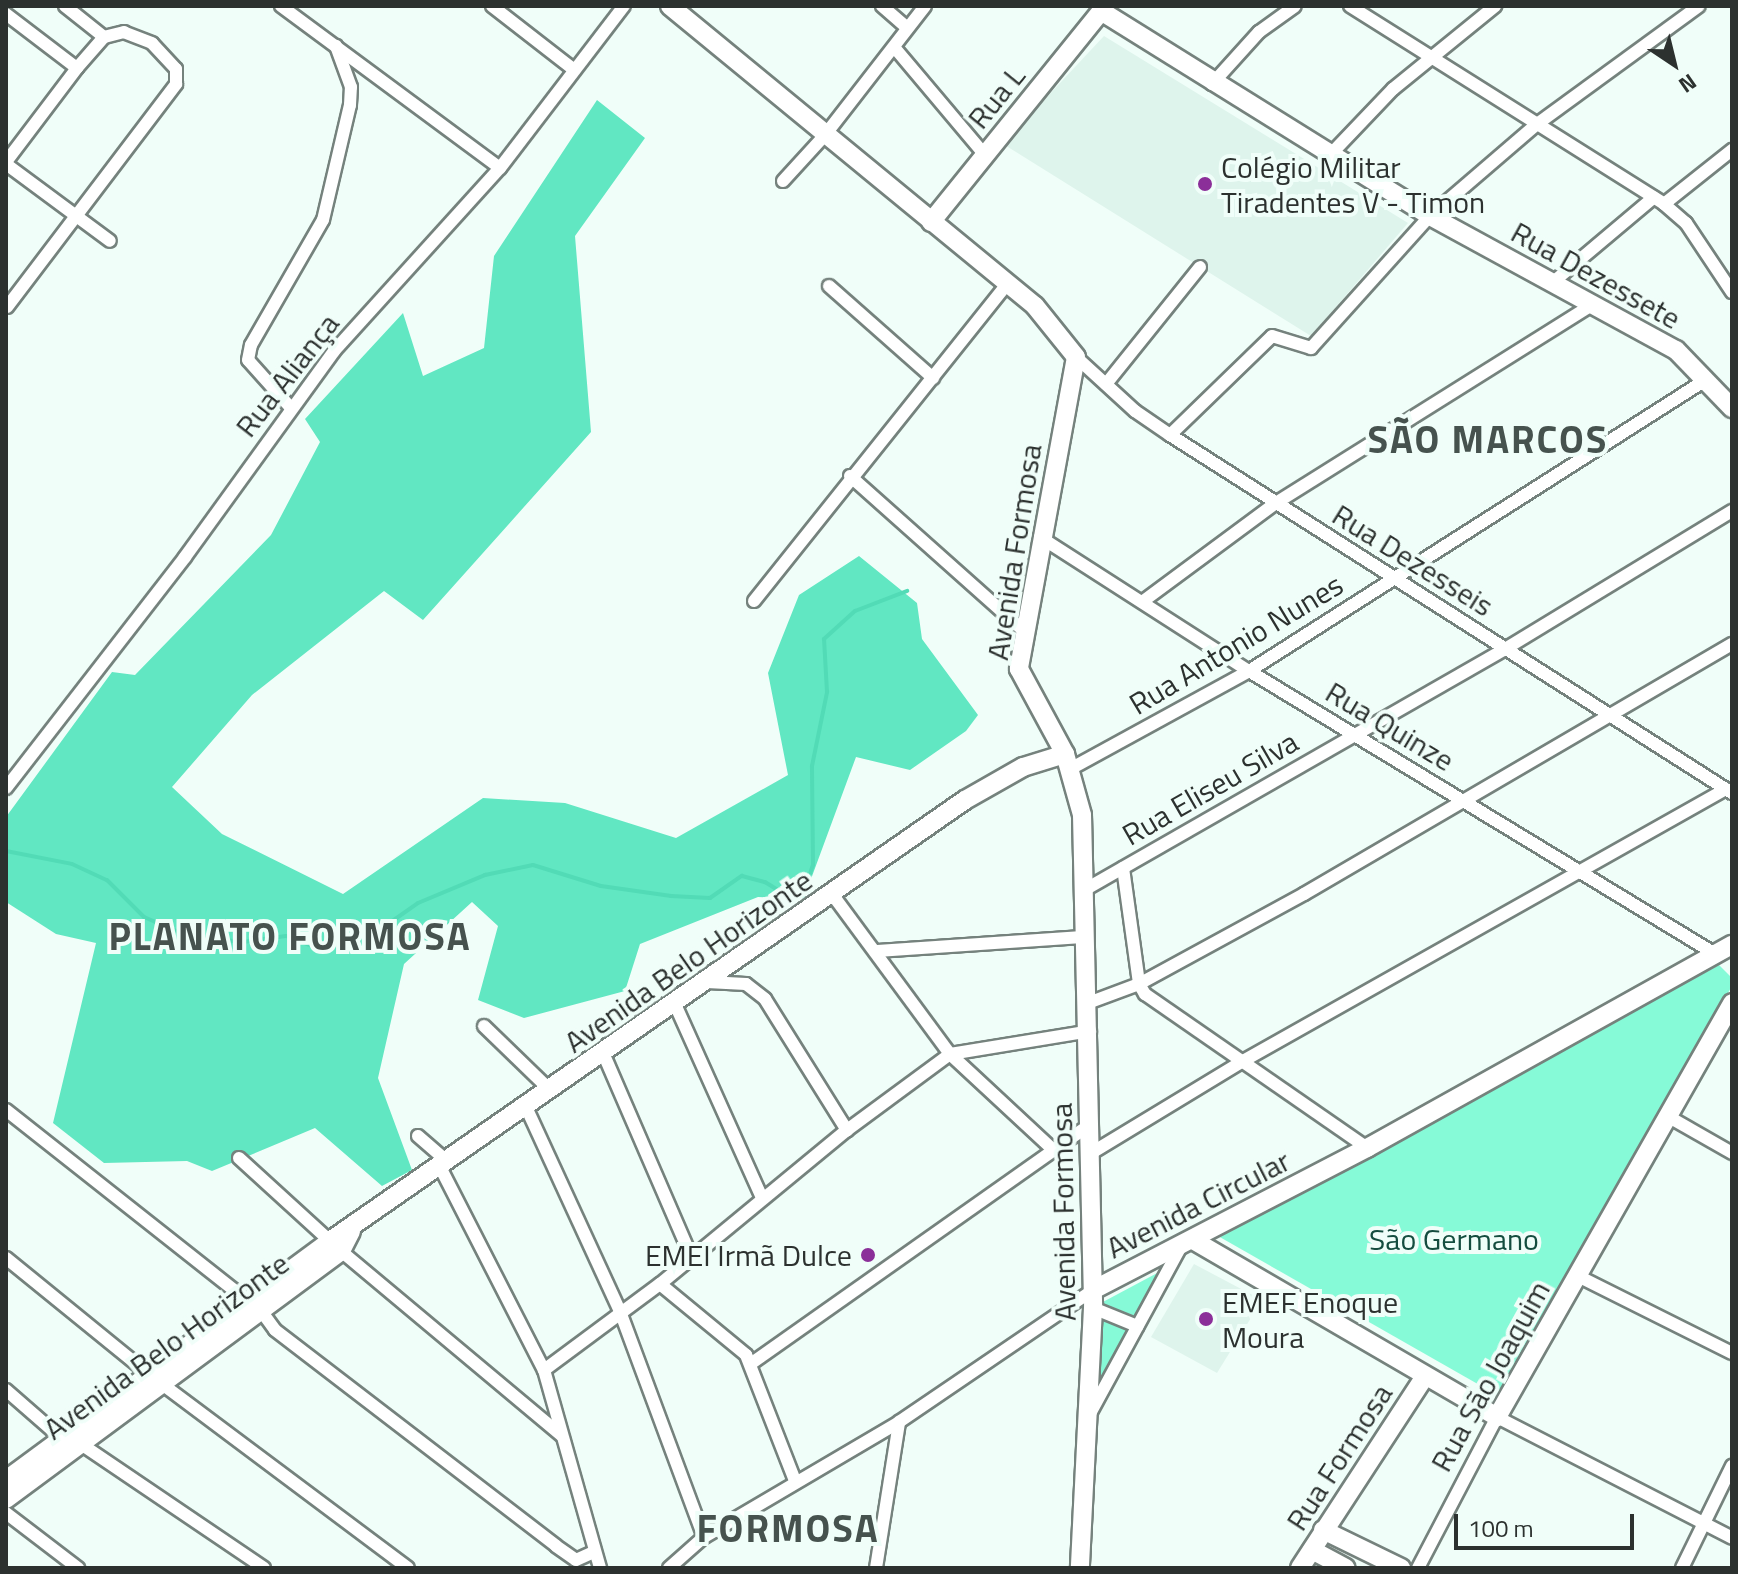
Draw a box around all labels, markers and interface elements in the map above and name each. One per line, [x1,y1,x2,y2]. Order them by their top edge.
north arrow [1634,24,1714,104]
street label: Rua L [960,58,1032,136]
text: N [1672,65,1704,102]
place label: Colégio Militar Tiradentes V - Timon [1221,149,1485,220]
marker: Colégio Militar Tiradentes V - Timon [1196,175,1214,193]
street label: Rua Dezessete [1505,214,1687,336]
street label: Rua Aliança [228,306,346,444]
district label: SÃO MARCOS [1368,417,1608,463]
street label: Avenida Formosa [979,441,1049,663]
street label: Rua Dezesseis [1326,496,1500,624]
street label: Rua Antonio Nunes [1123,566,1349,722]
street label: Rua Quinze [1319,674,1461,778]
street label: Rua Eliseu Silva [1116,723,1304,853]
street label: Avenida Belo Horizonte [557,862,819,1060]
district label: PLANATO FORMOSA [108,914,472,960]
street label: Avenida Formosa [1043,1103,1083,1321]
street label: Avenida Circular [1100,1142,1296,1266]
park label: São Germano [1369,1221,1539,1257]
place label: EMEI Irmã Dulce [645,1237,852,1273]
street label: Avenida Belo Horizonte [37,1245,295,1447]
marker: EMEI Irmã Dulce [859,1246,877,1264]
street label: Rua São Joaquim [1423,1274,1557,1478]
place label: EMEF Enoque Moura [1222,1284,1398,1354]
marker: EMEF Enoque Moura [1197,1310,1215,1328]
street label: Rua Formosa [1278,1377,1400,1537]
scale bar [1458,1498,1638,1548]
district label: FORMOSA [696,1506,880,1552]
text: 100 m [1468,1510,1534,1546]

